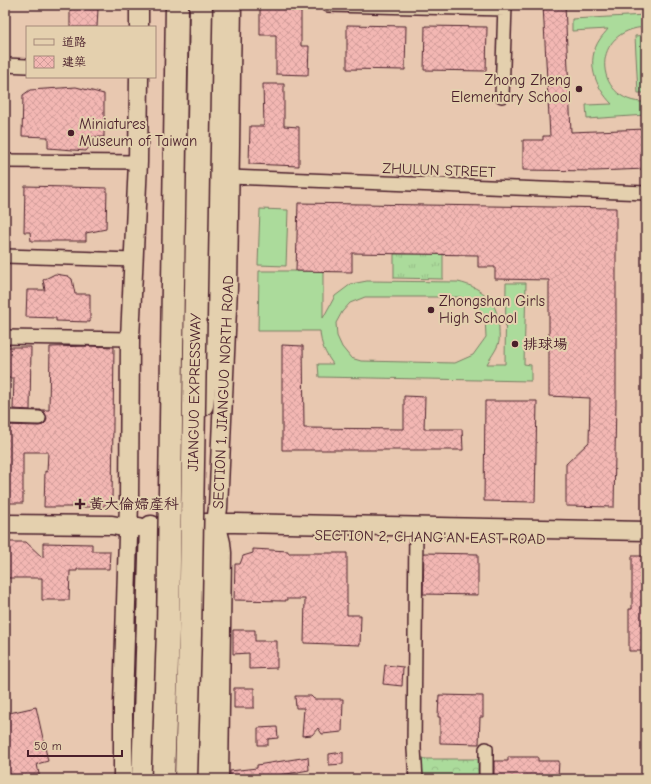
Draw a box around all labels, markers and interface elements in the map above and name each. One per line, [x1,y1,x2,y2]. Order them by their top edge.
legend [26,26,156,78]
text: 道路 [62,35,86,49]
text: 建築 [62,55,86,69]
place label: Zhong Zheng Elementary School [451,71,571,106]
marker: Zhong Zheng Elementary School [574,84,584,94]
place label: Miniatures Museum of Taiwan [79,115,197,150]
marker: Miniatures Museum of Taiwan [66,128,76,138]
street label: ZHULUN STREET [382,159,496,181]
street label: SECTION 1, JIANGUO NORTH ROAD [209,275,237,509]
place label: Zhongshan Girls High School [439,292,545,327]
marker: Zhongshan Girls High School [426,305,436,315]
street label: JIANGUO EXPRESSWAY [184,313,205,471]
place label: 排球場 [523,335,568,353]
marker: 排球場 [510,339,520,349]
place label: 黃大倫婦產科 [89,495,179,513]
marker: 黃大倫婦產科 [74,498,86,510]
street label: SECTION 2, CHANG'AN EAST ROAD [314,526,546,548]
scale bar [28,732,122,758]
text: 50 m [34,739,62,753]

